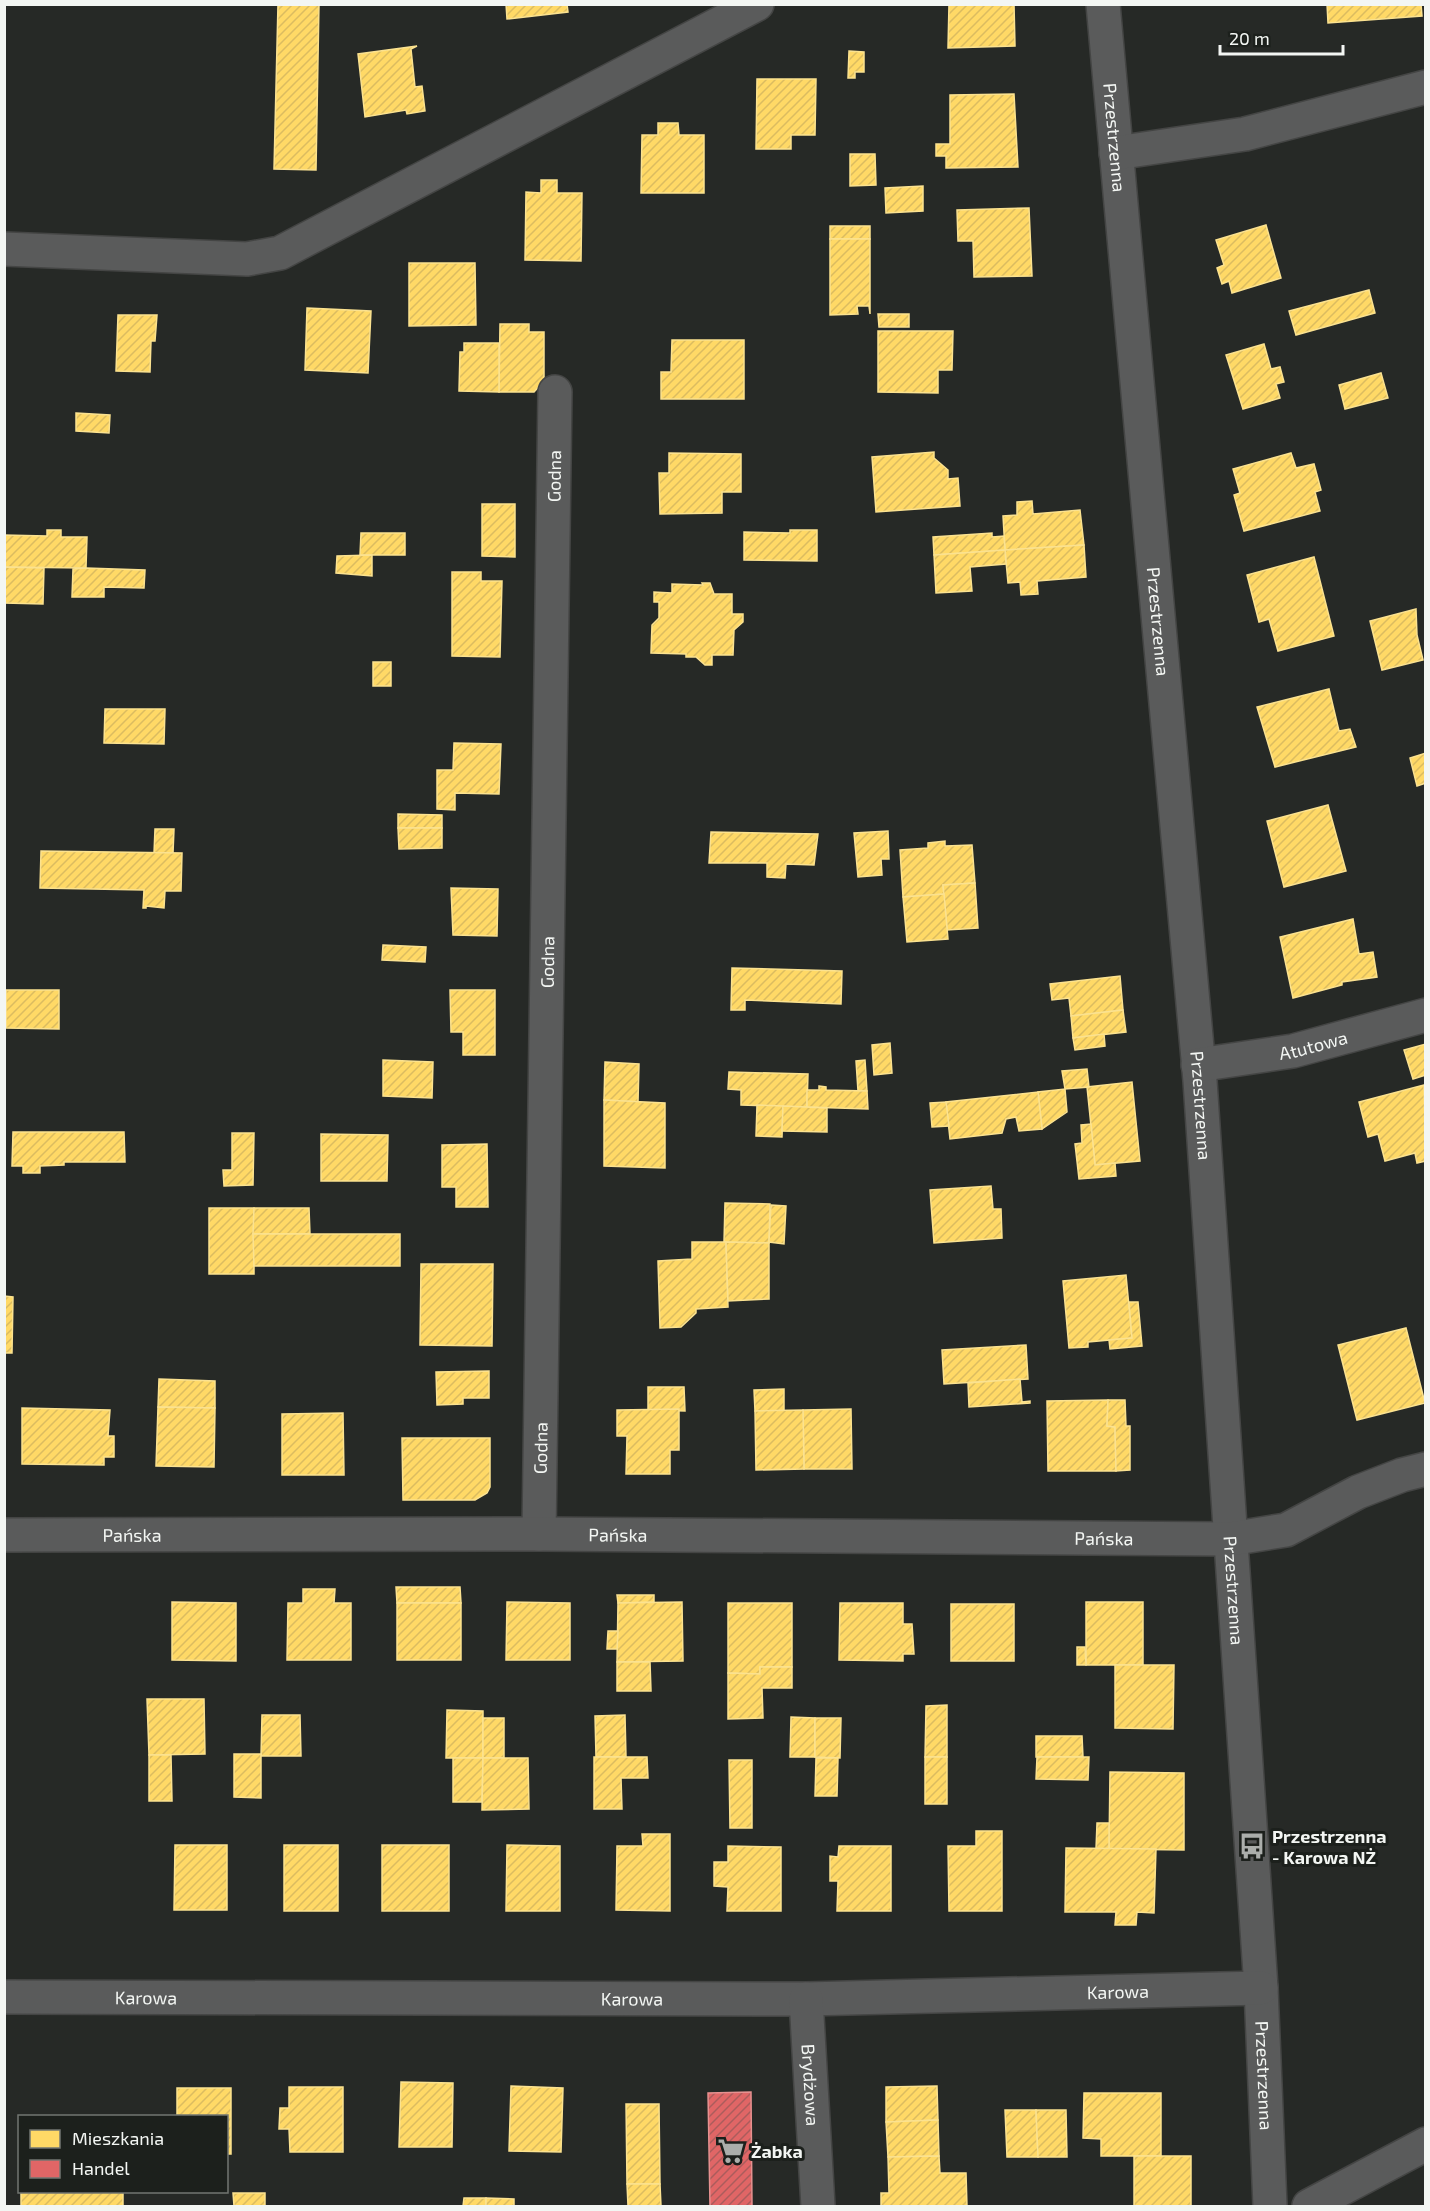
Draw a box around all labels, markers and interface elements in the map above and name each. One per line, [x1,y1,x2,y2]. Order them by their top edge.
scale bar [1220,18,1343,56]
text: 20 m [1229,27,1270,49]
street label: Przestrzenna [1099,82,1131,193]
street label: Godna [542,450,565,502]
street label: Przestrzenna [1143,566,1174,677]
street label: Godna [536,936,558,988]
street label: Atutowa [1278,1026,1350,1064]
street label: Przestrzenna [1186,1050,1216,1161]
street label: Godna [529,1422,552,1474]
street label: Pańska [588,1523,648,1546]
street label: Pańska [102,1524,162,1546]
street label: Pańska [1074,1527,1134,1549]
street label: Przestrzenna [1220,1535,1249,1646]
place label: Przestrzenna - Karowa NŻ [1272,1825,1386,1868]
bus stop icon: Przestrzenna - Karowa NŻ [1237,1831,1267,1861]
street label: Karowa [1086,1980,1149,2003]
street label: Karowa [115,1986,177,2008]
street label: Karowa [601,1987,663,2010]
street label: Przestrzenna [1251,2020,1278,2131]
street label: Brydżowa [798,2043,824,2127]
legend [18,2115,228,2193]
text: Mieszkania [72,2127,164,2149]
supermarket icon: Żabka [716,2136,746,2166]
place label: Żabka [751,2140,803,2162]
text: Handel [72,2157,130,2179]

